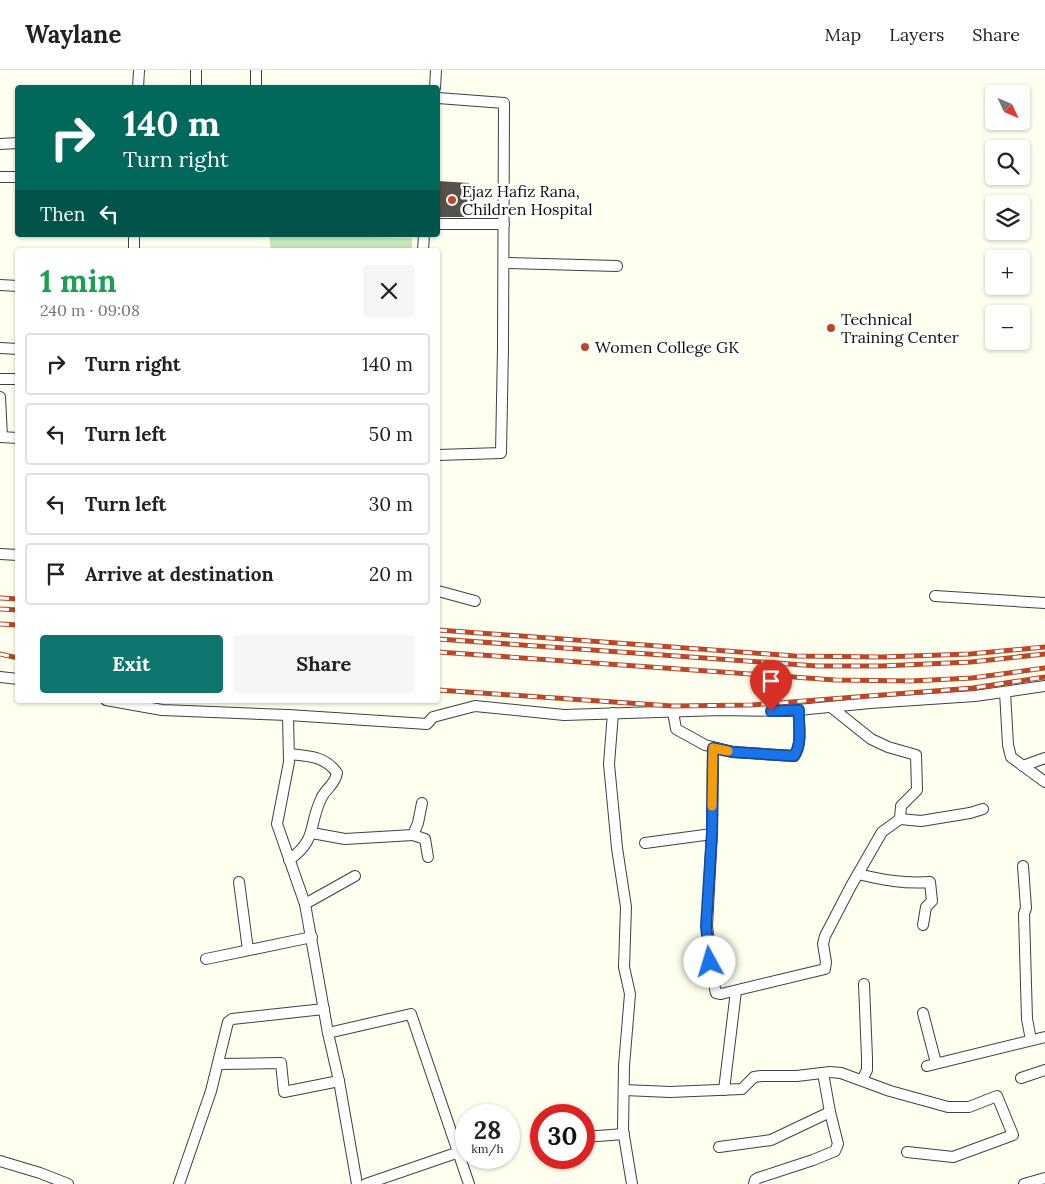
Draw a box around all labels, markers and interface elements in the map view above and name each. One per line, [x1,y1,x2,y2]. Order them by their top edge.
text: Waylane [25,19,121,50]
text: Map [825,23,861,46]
text: Layers [889,23,944,46]
text: Share [972,23,1020,46]
north arrow [985,85,1030,130]
map controls [985,85,1030,350]
text: 140 m [123,101,220,146]
icon: right [40,105,105,170]
button: search [985,140,1030,185]
text: Turn right [123,145,228,173]
place label: Ejaz Hafiz Rana, Children Hospital [462,181,593,219]
marker: Ejaz Hafiz Rana, Children Hospital [446,194,458,206]
button: layers [985,195,1030,240]
icon: left [95,200,123,228]
text: Then [40,202,85,226]
button: + [985,250,1030,295]
text: 1 min [40,262,117,300]
button: close [363,265,415,317]
text: 240 m · 09:08 [40,300,140,320]
button: − [985,305,1030,350]
place label: Technical Training Center [841,309,959,347]
marker: Technical Training Center [825,322,837,334]
place label: Women College GK [595,337,739,357]
marker: Women College GK [579,341,591,353]
icon: right [42,350,70,378]
text: Turn right [85,352,181,376]
text: 140 m [362,352,413,376]
icon: left [42,420,70,448]
text: Turn left [85,422,166,446]
text: 50 m [369,422,413,446]
icon: left [42,490,70,518]
text: Turn left [85,492,166,516]
text: 30 m [369,492,413,516]
icon: arrive [42,560,70,588]
text: Arrive at destination [85,562,274,586]
text: 20 m [369,562,413,586]
button: Exit [40,635,223,693]
button: Share [233,635,415,693]
pin [750,660,792,711]
icon: arrive [757,667,785,695]
position arrow [683,935,735,987]
speed limit sign: 30 [530,1104,595,1169]
text: 28 [474,1114,501,1146]
text: km/h [471,1141,504,1156]

